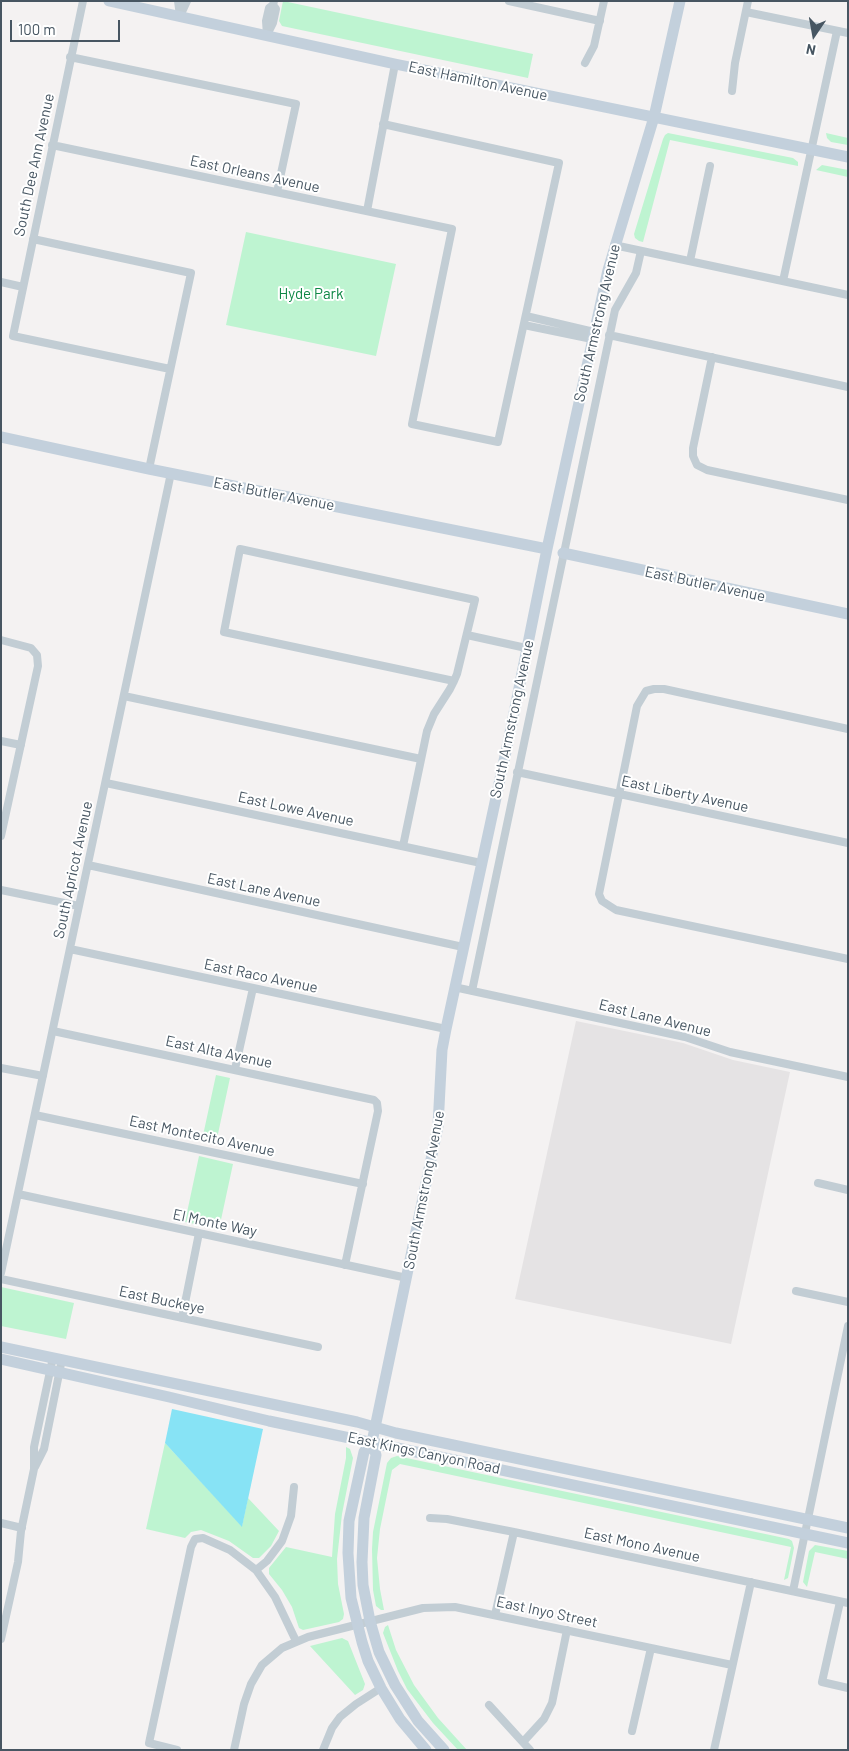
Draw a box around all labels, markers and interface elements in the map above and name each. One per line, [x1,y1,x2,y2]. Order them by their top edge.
scale bar [12,10,122,42]
north arrow [789,10,839,60]
text: 100 m [18,20,56,38]
text: N [804,41,817,59]
street label: East Hamilton Avenue [407,57,549,105]
street label: South Dee Ann Avenue [10,92,58,238]
street label: East Orleans Avenue [188,151,322,197]
street label: South Armstrong Avenue [570,242,624,404]
park label: Hyde Park [278,285,344,303]
street label: East Butler Avenue [212,473,336,515]
street label: East Butler Avenue [643,562,767,606]
street label: South Armstrong Avenue [486,638,538,800]
street label: East Liberty Avenue [620,772,750,816]
street label: East Lowe Avenue [236,788,356,830]
street label: South Apricot Avenue [50,800,96,940]
street label: East Lane Avenue [206,869,322,911]
street label: East Raco Avenue [202,955,320,997]
street label: East Lane Avenue [597,995,713,1041]
street label: East Alta Avenue [164,1032,274,1072]
street label: South Armstrong Avenue [400,1109,448,1271]
street label: East Montecito Avenue [128,1112,276,1160]
street label: El Monte Way [171,1205,259,1241]
street label: East Buckeye [118,1282,206,1318]
street label: East Kings Canyon Road [346,1428,502,1478]
street label: East Mono Avenue [582,1524,702,1566]
street label: East Inyo Street [495,1592,599,1632]

